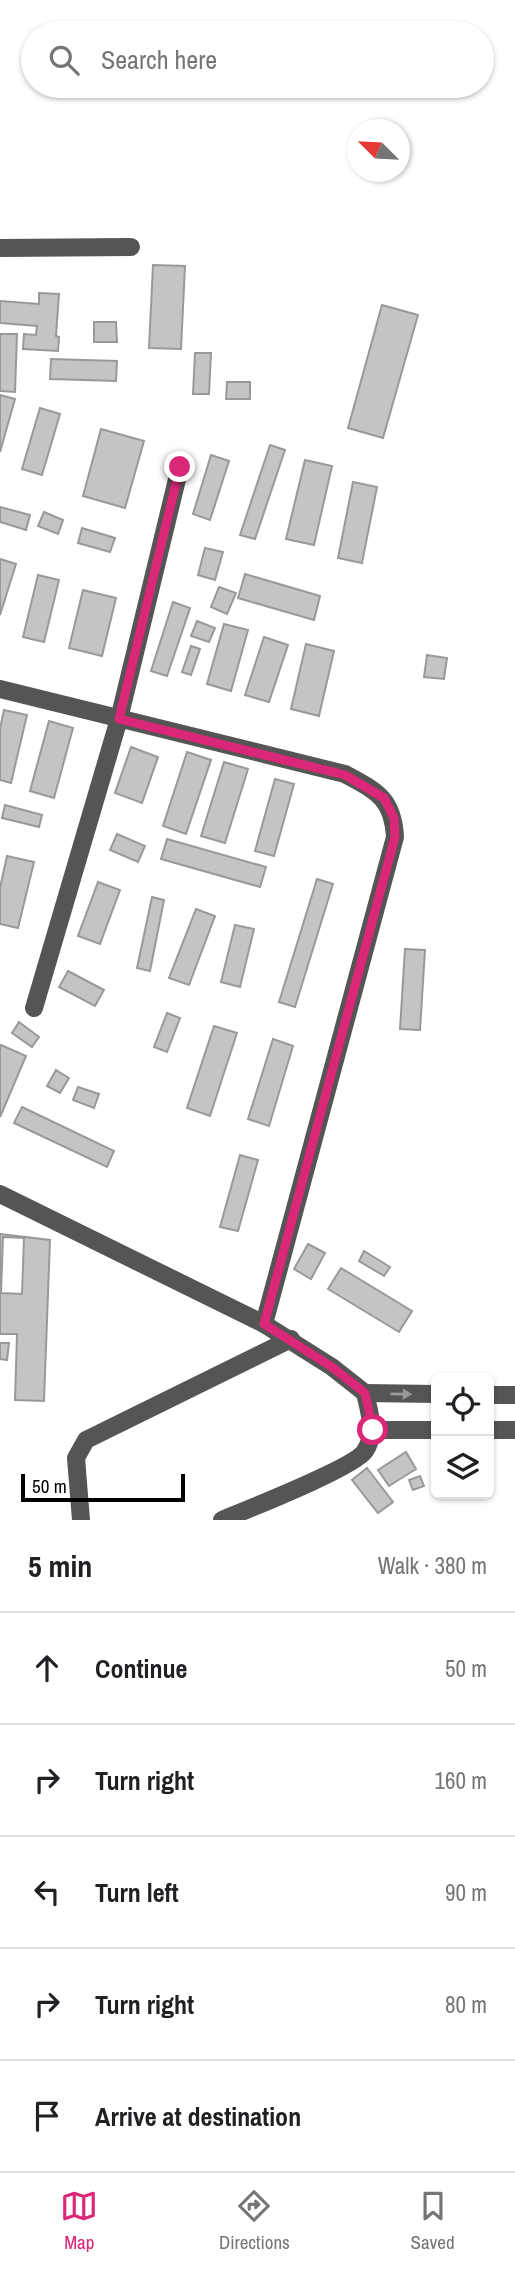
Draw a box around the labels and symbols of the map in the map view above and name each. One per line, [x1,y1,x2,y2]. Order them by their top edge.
north arrow [347,119,410,182]
route end [164,451,195,482]
one-way arrow [390,1388,412,1399]
route start [357,1414,388,1445]
scale bar [21,1471,186,1503]

